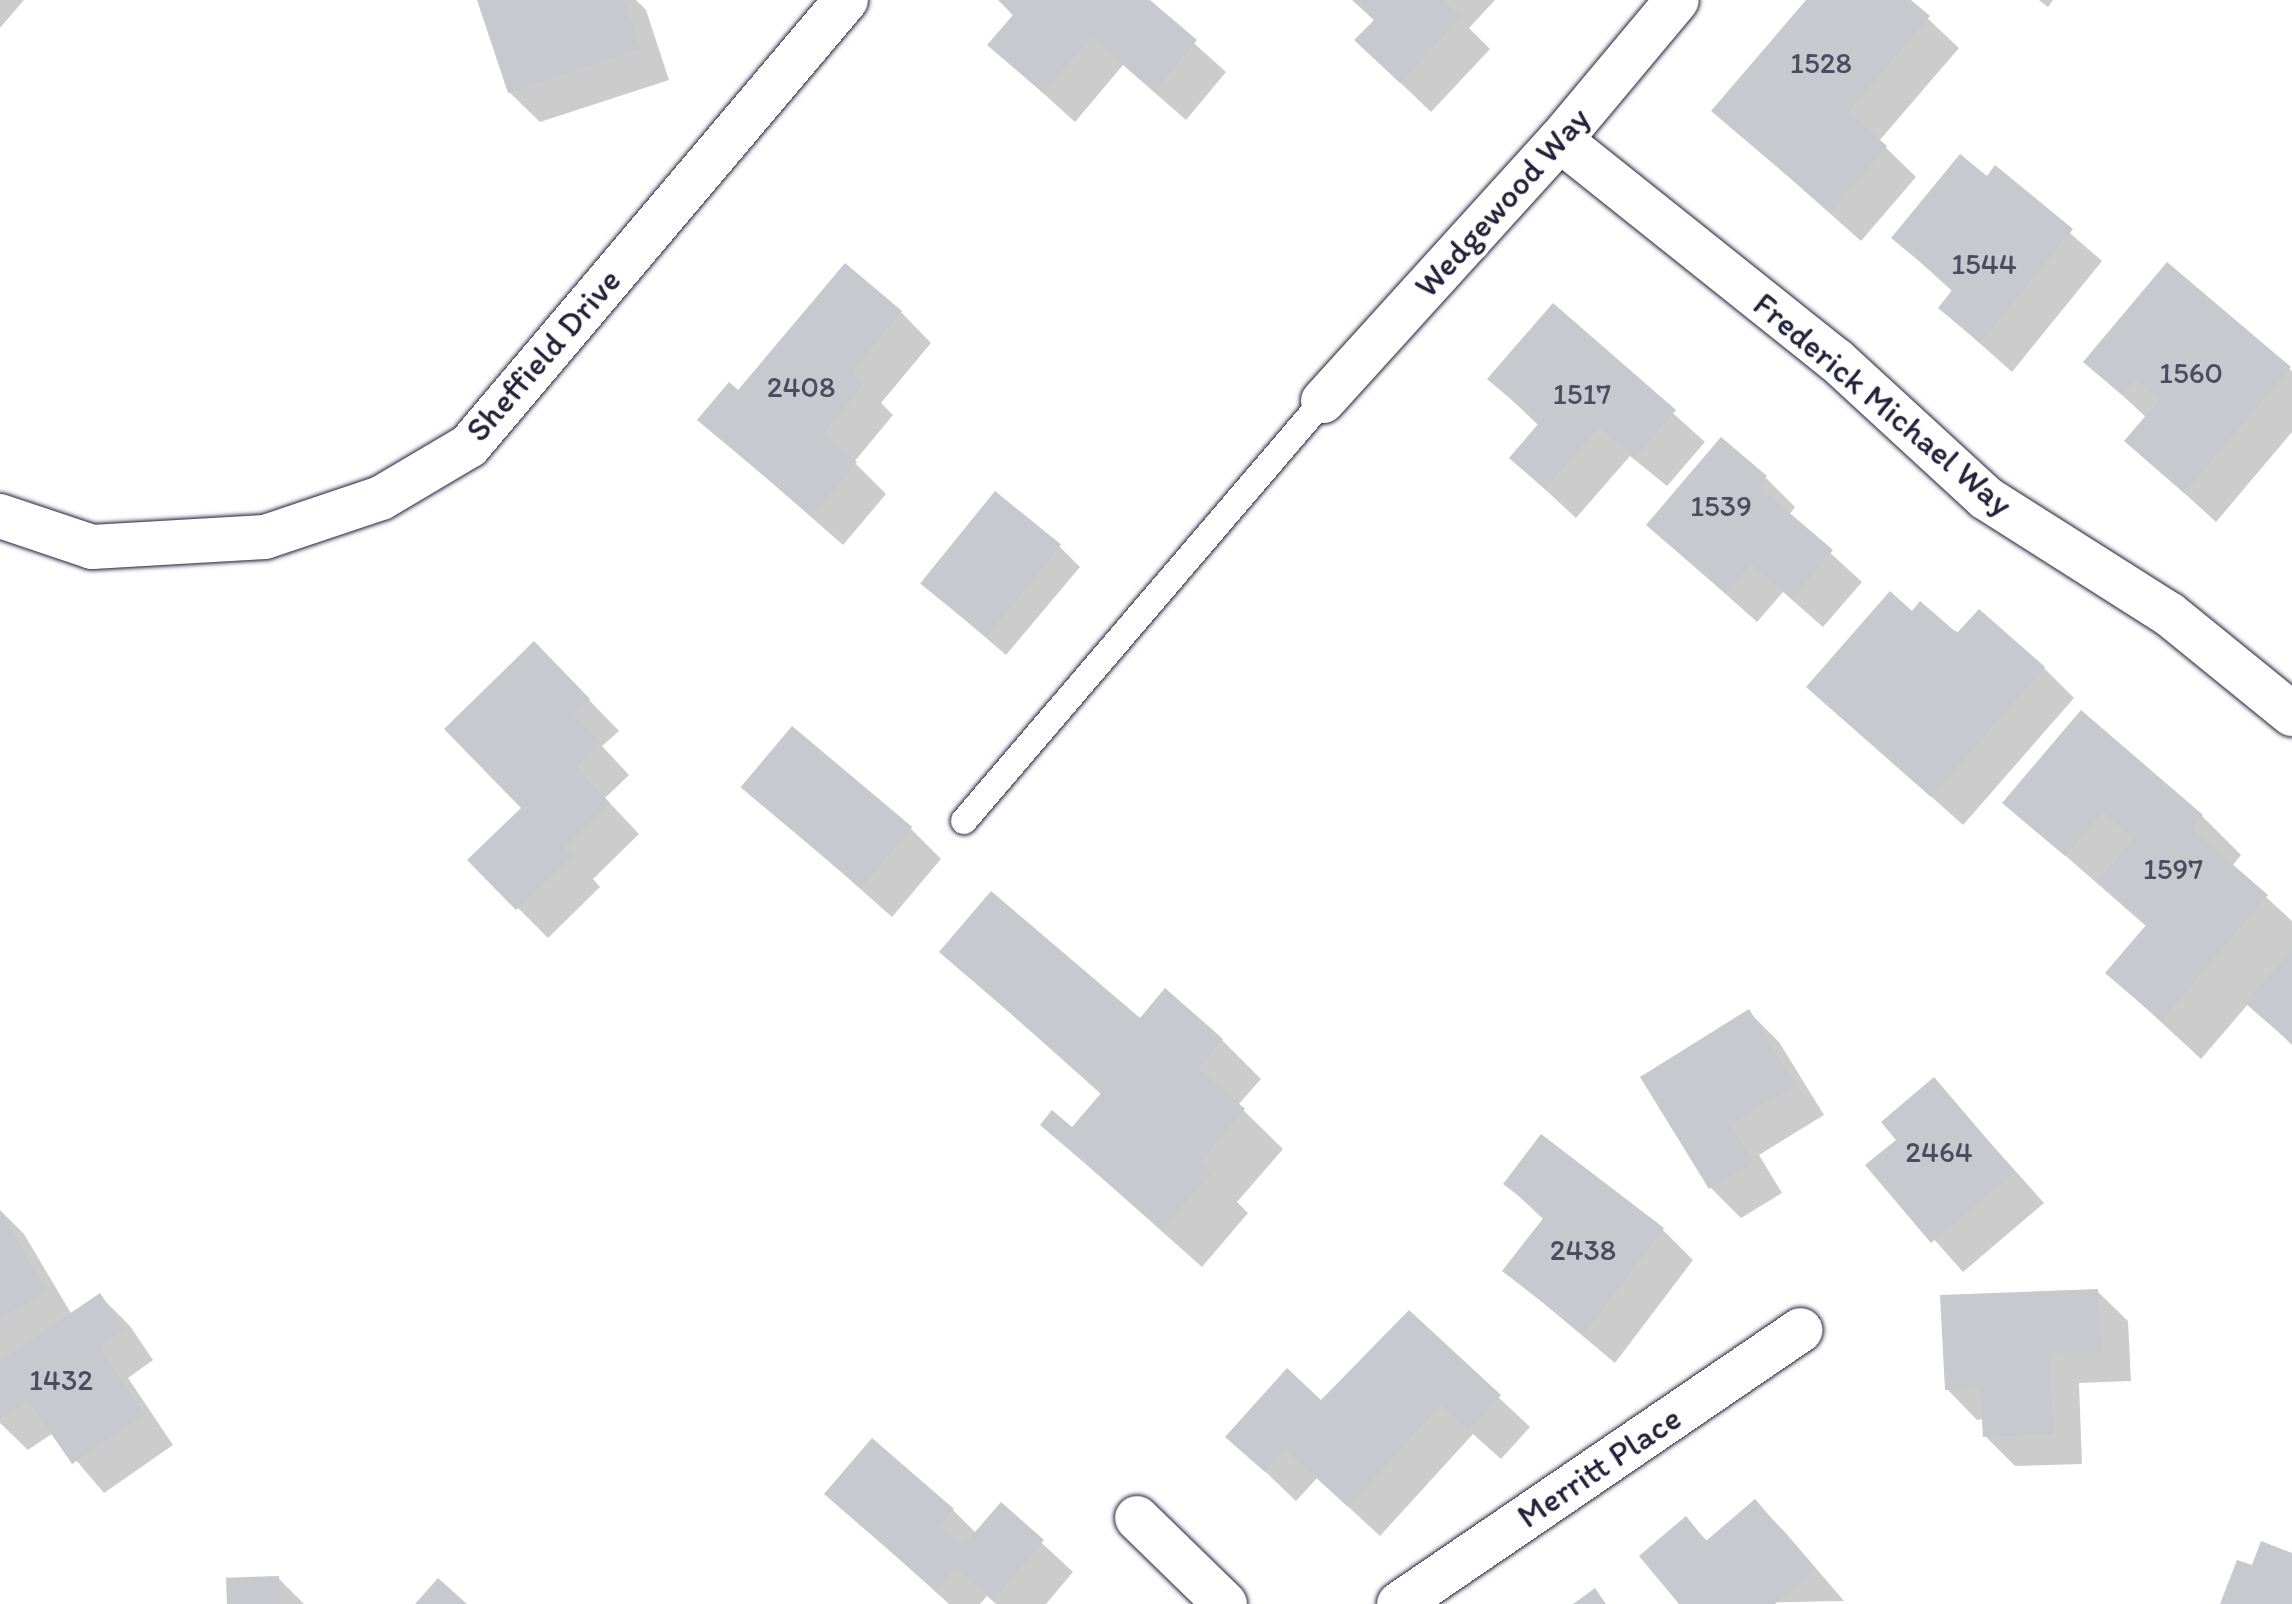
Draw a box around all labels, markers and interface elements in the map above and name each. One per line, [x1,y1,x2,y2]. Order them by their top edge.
house number: 1528 [1790,45,1852,81]
street label: Wedgewood Way [1406,99,1598,305]
house number: 1544 [1951,246,2017,282]
street label: Sheffield Drive [457,260,629,450]
street label: Frederick Michael Way [1746,284,2020,524]
house number: 1560 [2159,355,2223,391]
house number: 2408 [767,369,835,405]
house number: 1517 [1553,376,1611,412]
house number: 1539 [1690,488,1752,524]
house number: 1597 [2143,851,2203,887]
house number: 2464 [1905,1134,1973,1170]
house number: 2438 [1550,1232,1616,1268]
house number: 1432 [29,1362,93,1398]
street label: Merritt Place [1510,1397,1688,1537]

